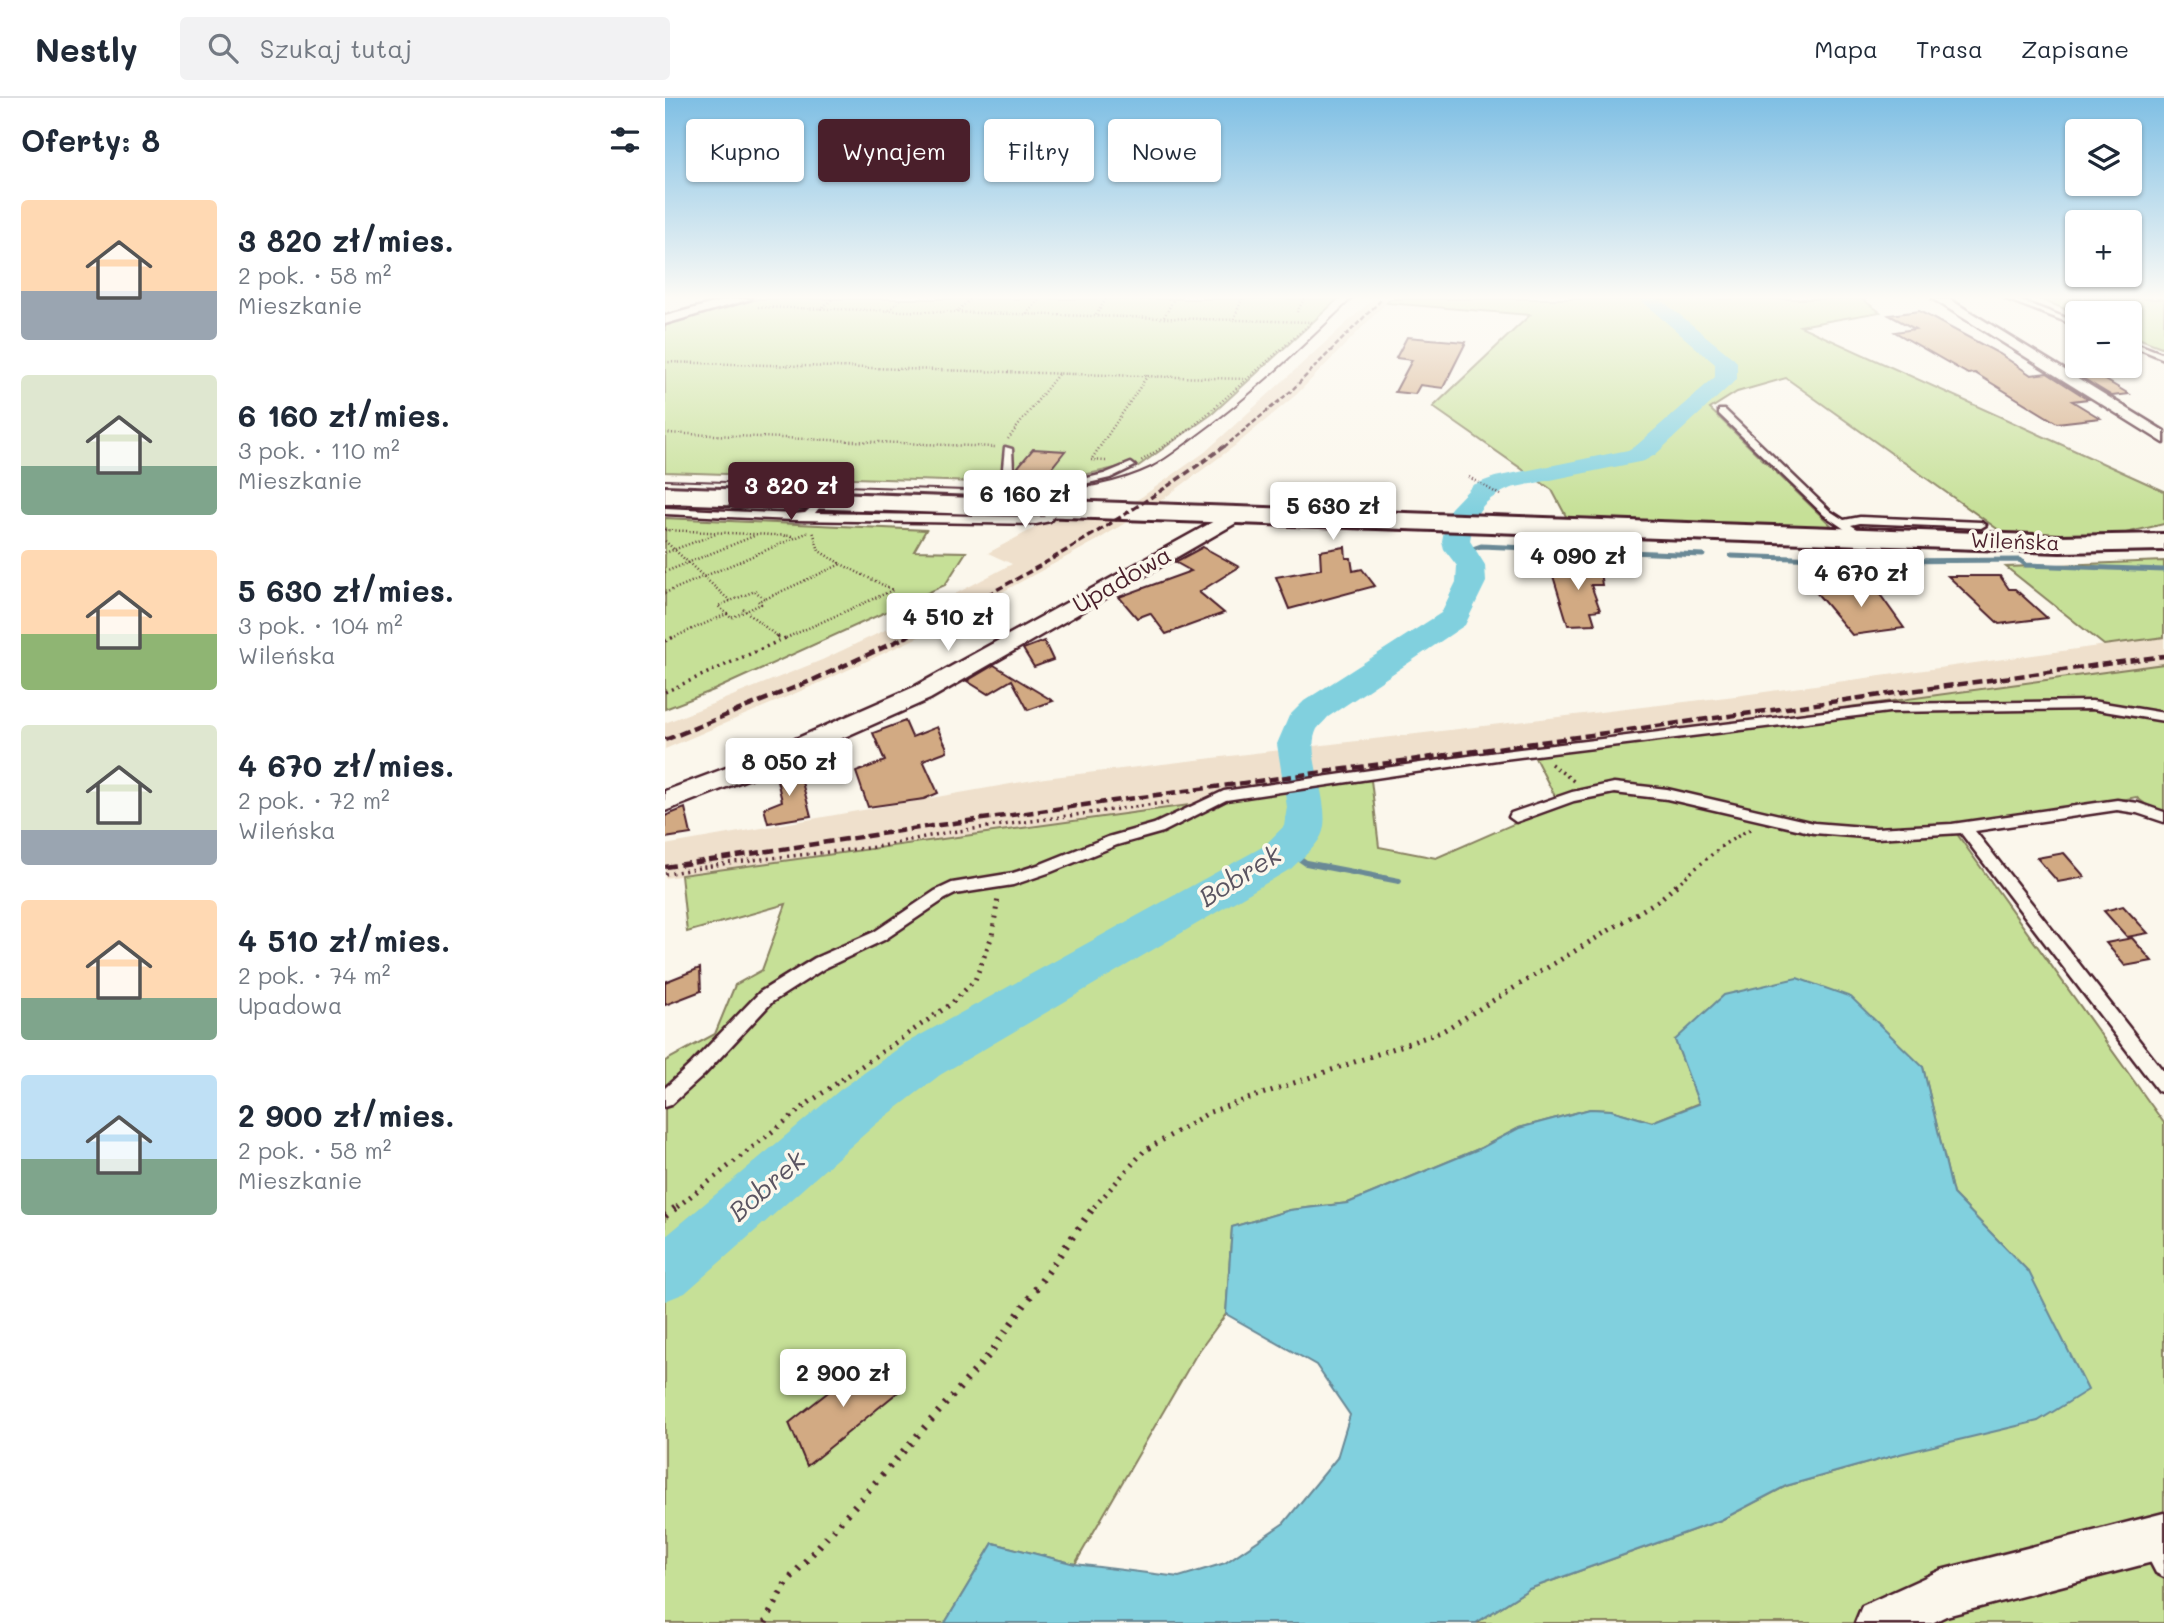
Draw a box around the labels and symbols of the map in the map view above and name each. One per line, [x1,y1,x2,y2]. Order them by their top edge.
pin: 3 820 zł [719,462,863,522]
pin: 6 160 zł [953,470,1097,530]
pin: 5 630 zł [1261,482,1405,542]
street label: Wileńska [1970,525,2060,556]
pin: 4 090 zł [1506,532,1650,592]
street label: Upadowa [1066,538,1176,619]
pin: 4 670 zł [1789,550,1933,609]
pin: 4 510 zł [876,594,1020,653]
pin: 8 050 zł [717,738,861,798]
water label: Bobrek [1192,836,1288,914]
water label: Bobrek [721,1142,813,1228]
pin: 2 900 zł [771,1350,915,1409]

